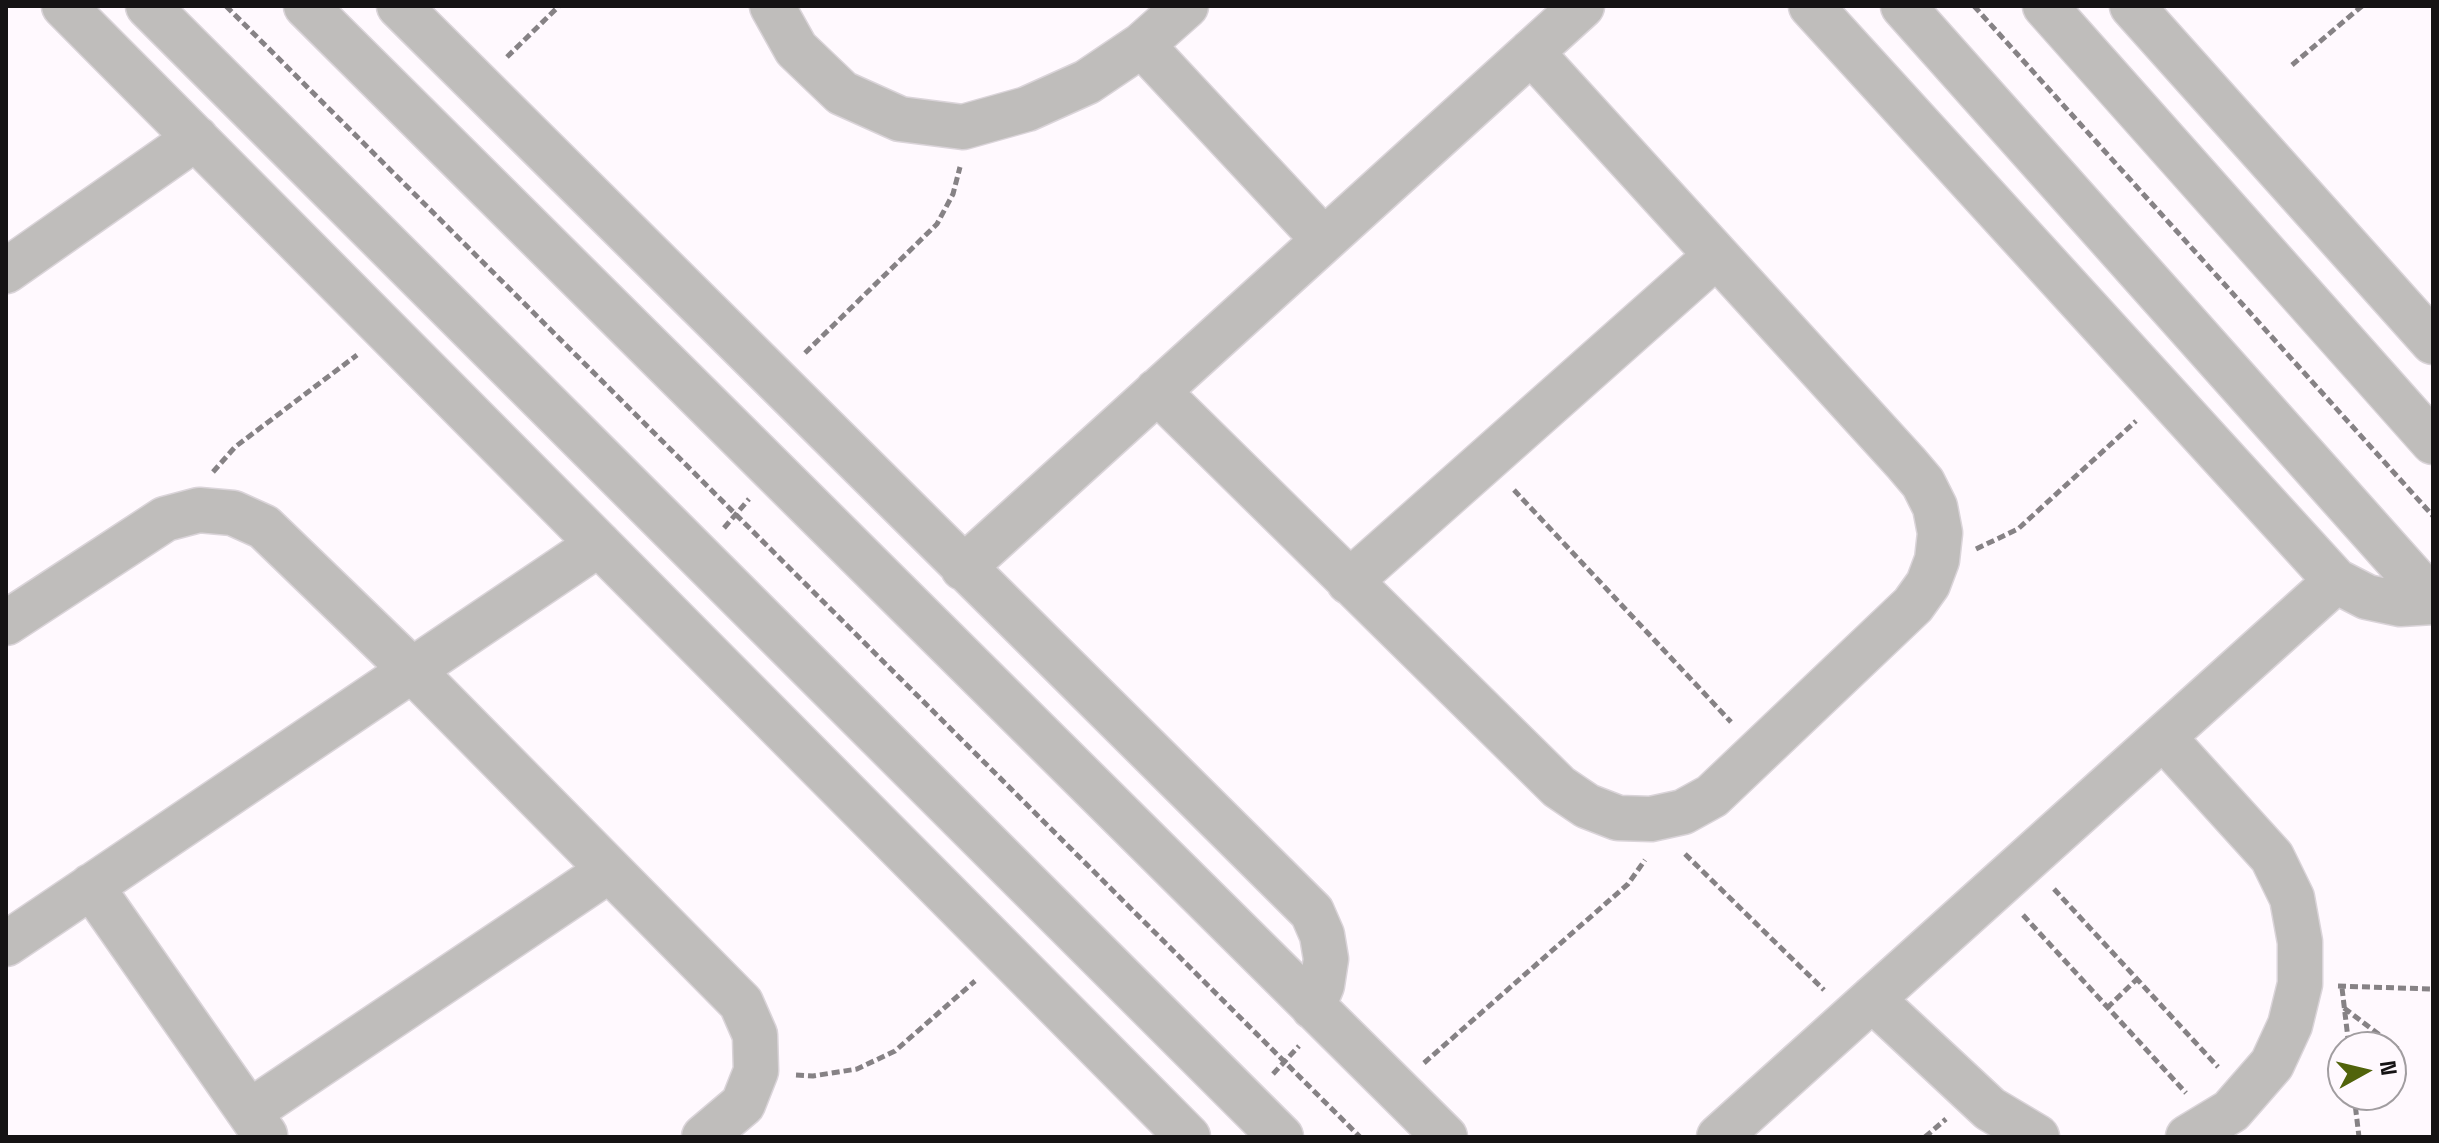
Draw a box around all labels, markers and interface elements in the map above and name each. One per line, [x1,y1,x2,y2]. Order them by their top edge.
north arrow [2327,1031,2407,1111]
text: N [2374,1059,2404,1077]

